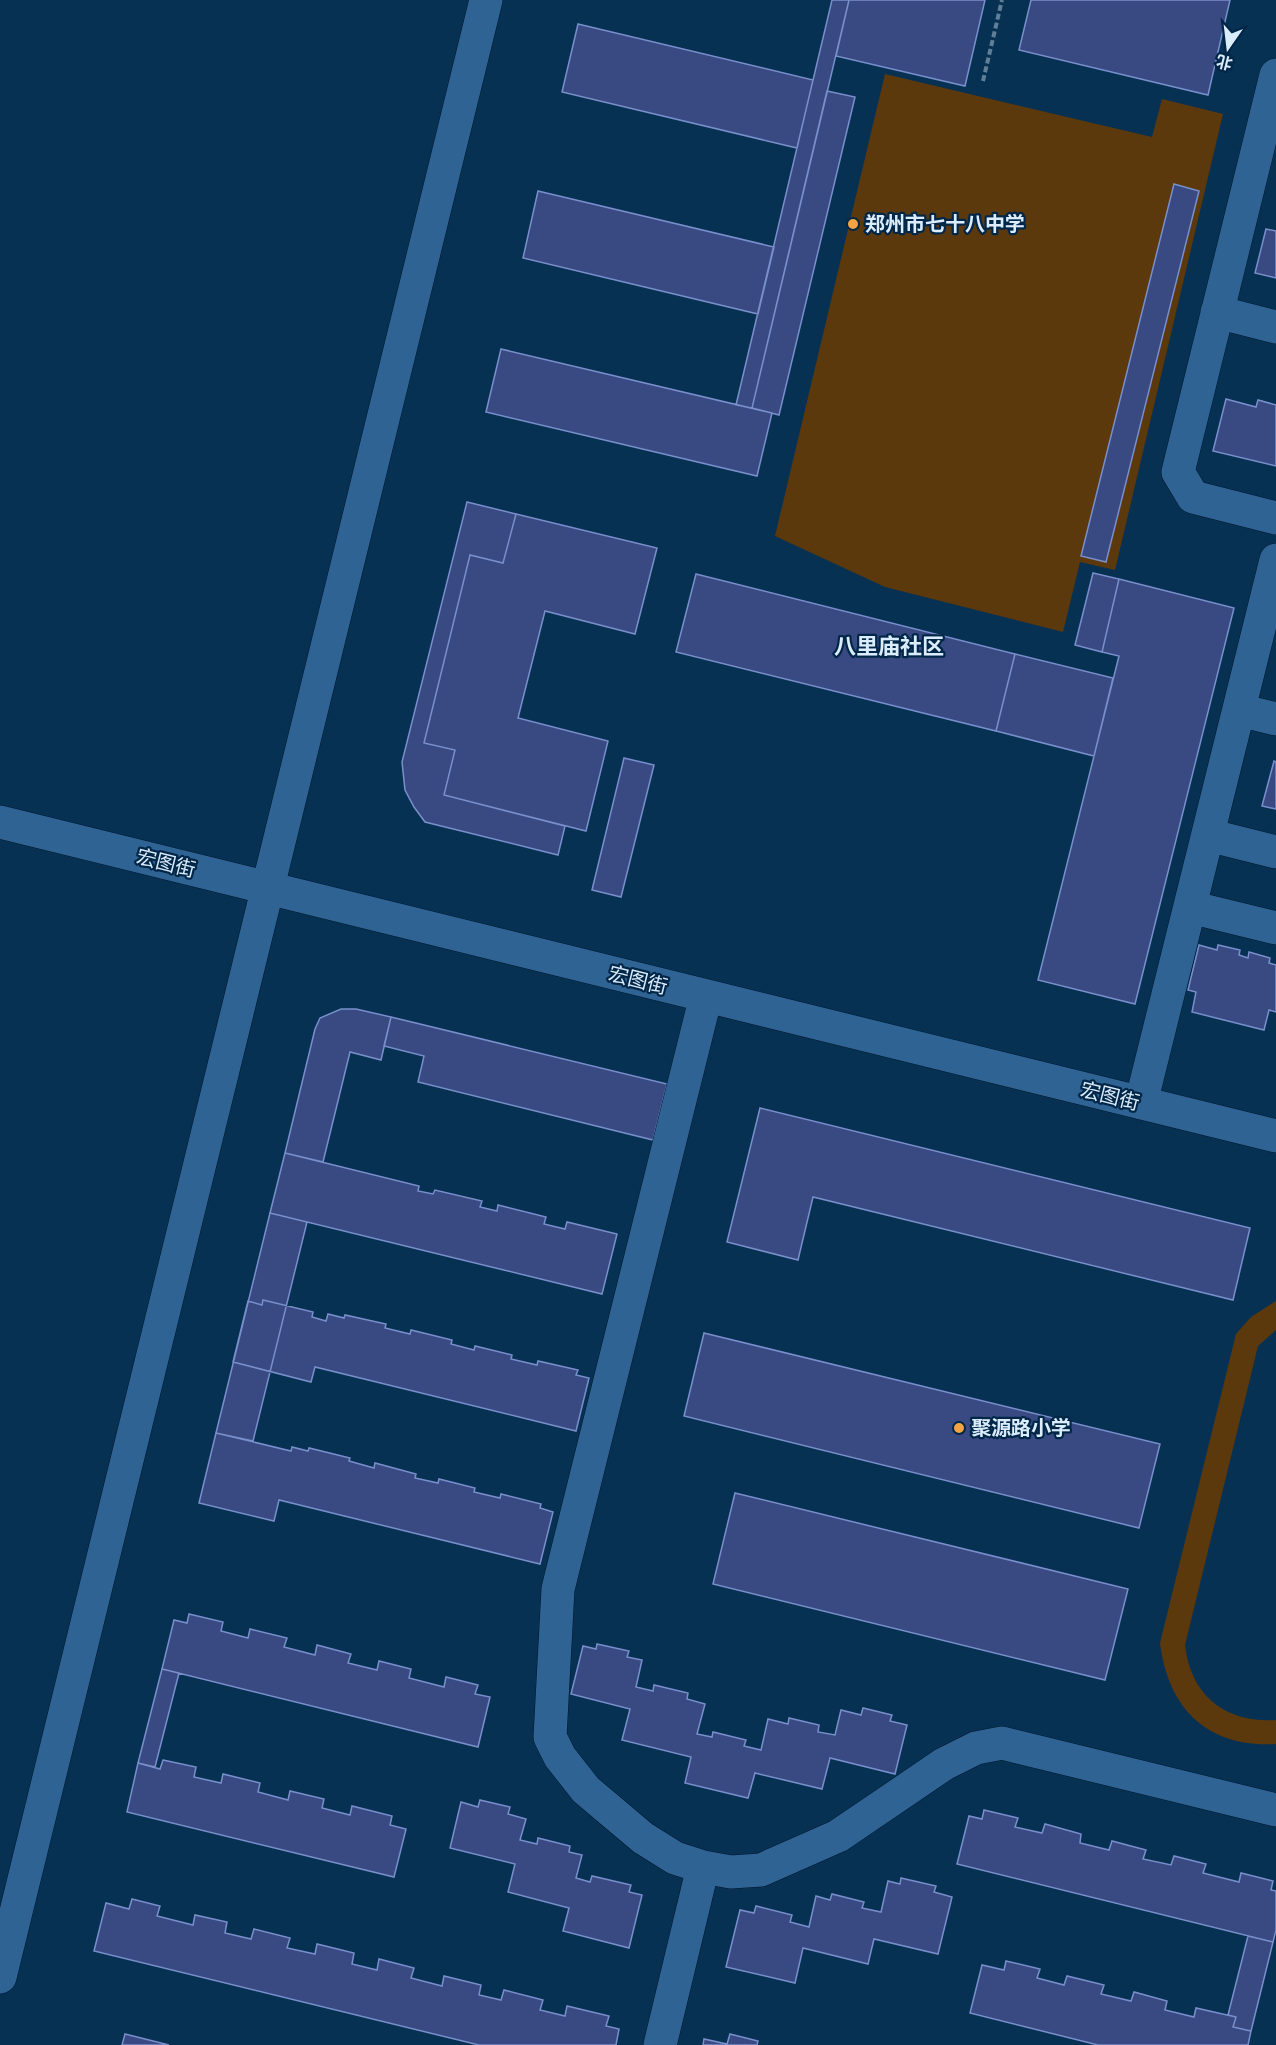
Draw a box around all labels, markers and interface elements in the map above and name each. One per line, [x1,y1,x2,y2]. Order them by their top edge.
north arrow [1198,18,1258,78]
text: 北 [1215,49,1235,72]
place label: 郑州市七十八中学 [865,213,1025,239]
marker: 郑州市七十八中学 [846,217,860,231]
district label: 八里庙社区 [834,635,944,662]
street label: 宏图街 [133,845,198,885]
street label: 宏图街 [605,962,670,1002]
street label: 宏图街 [1077,1078,1142,1118]
place label: 聚源路小学 [971,1417,1071,1443]
marker: 聚源路小学 [952,1421,966,1435]

